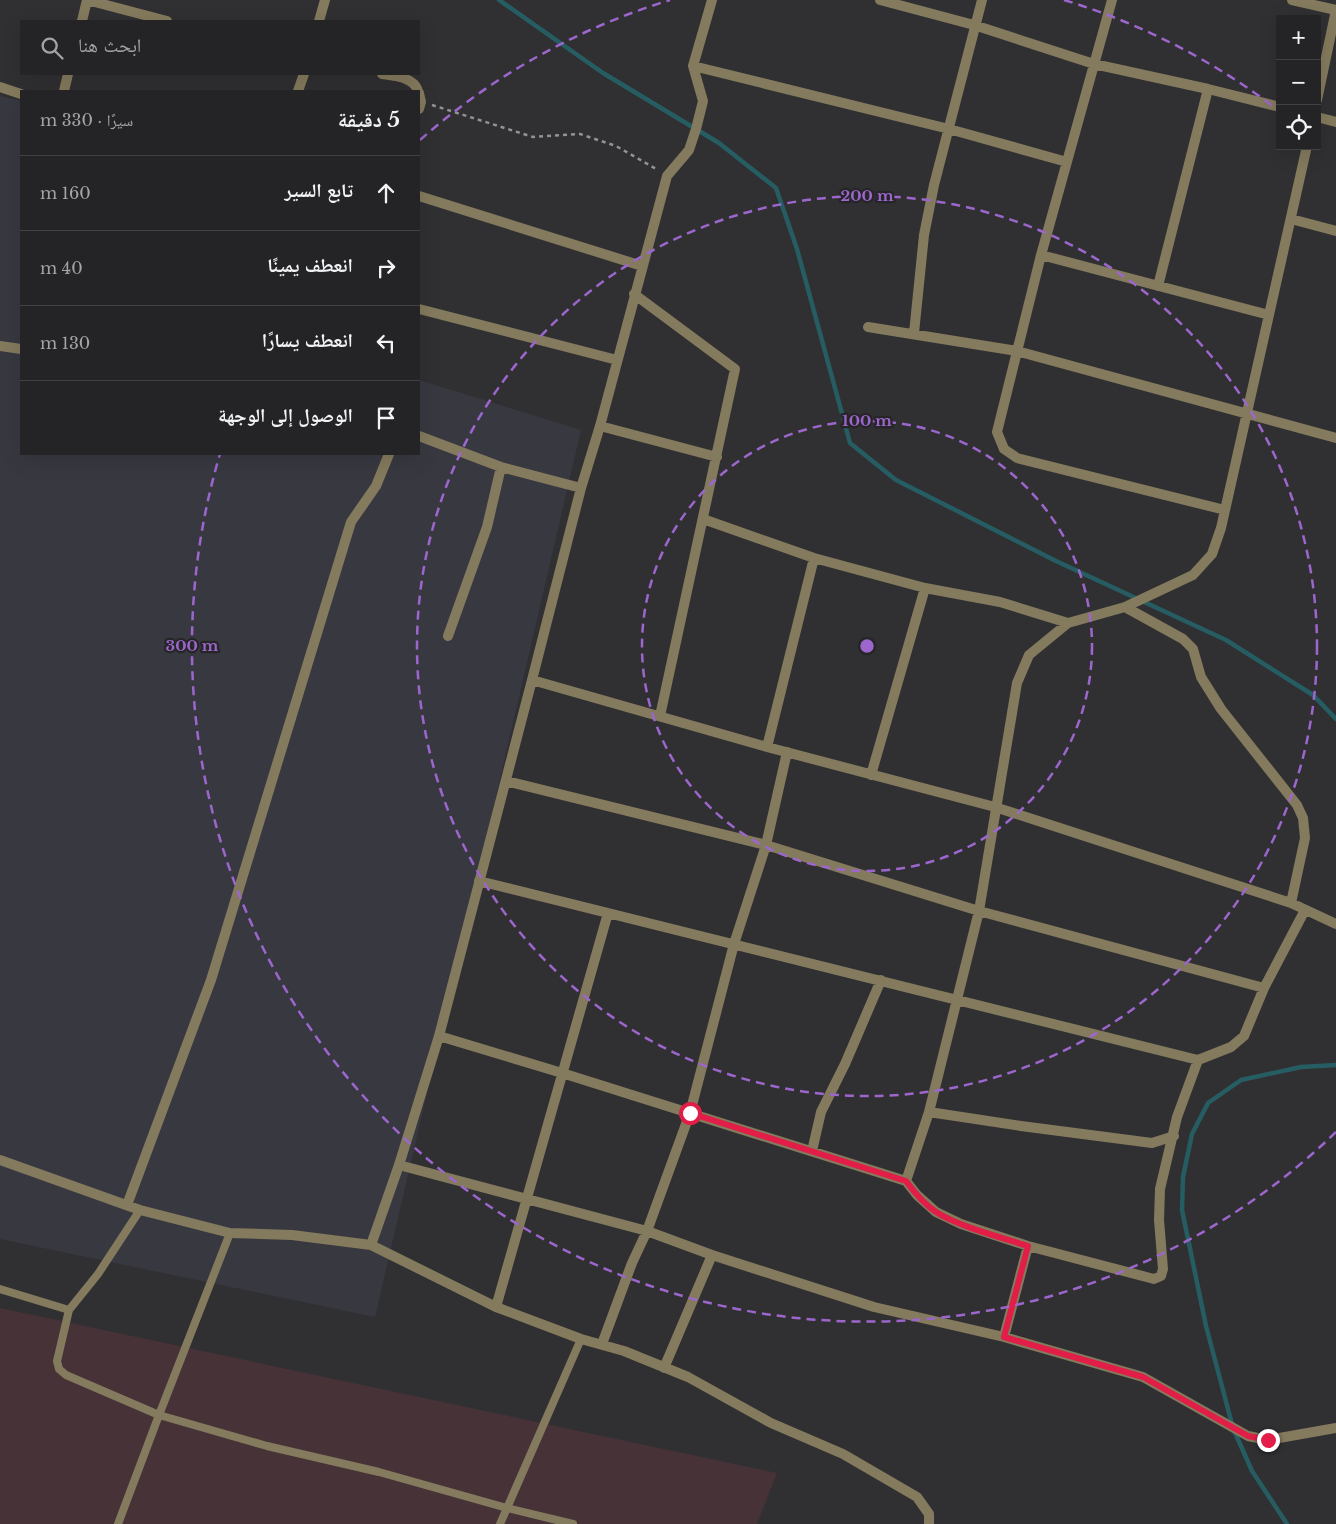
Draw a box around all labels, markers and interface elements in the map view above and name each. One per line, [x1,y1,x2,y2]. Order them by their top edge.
map controls [1276,15,1321,150]
button: + [1276,15,1321,60]
search box [20,20,420,75]
icon: search [38,34,66,62]
text: ابحث هنا [78,34,141,57]
button: − [1276,60,1321,105]
button: locate [1276,105,1321,150]
text: 5 دقيقة [338,107,400,133]
text: سيرًا · 330 m [40,110,133,130]
text: تابع السير [285,179,353,202]
icon: ahead [372,179,400,207]
text: 160 m [40,183,91,203]
text: 200 m [841,186,894,205]
text: انعطف يمينًا [267,254,353,277]
icon: right [372,254,400,282]
text: 40 m [40,258,83,278]
text: انعطف يسارًا [262,329,353,352]
icon: left [372,329,400,357]
text: 130 m [40,333,90,353]
text: الوصول إلى الوجهة [218,404,353,427]
icon: arrive [372,404,400,432]
text: 100 m [842,411,892,430]
text: 300 m [166,636,219,655]
centre of rings [858,637,876,655]
route start [679,1102,702,1125]
route end [1257,1429,1280,1452]

